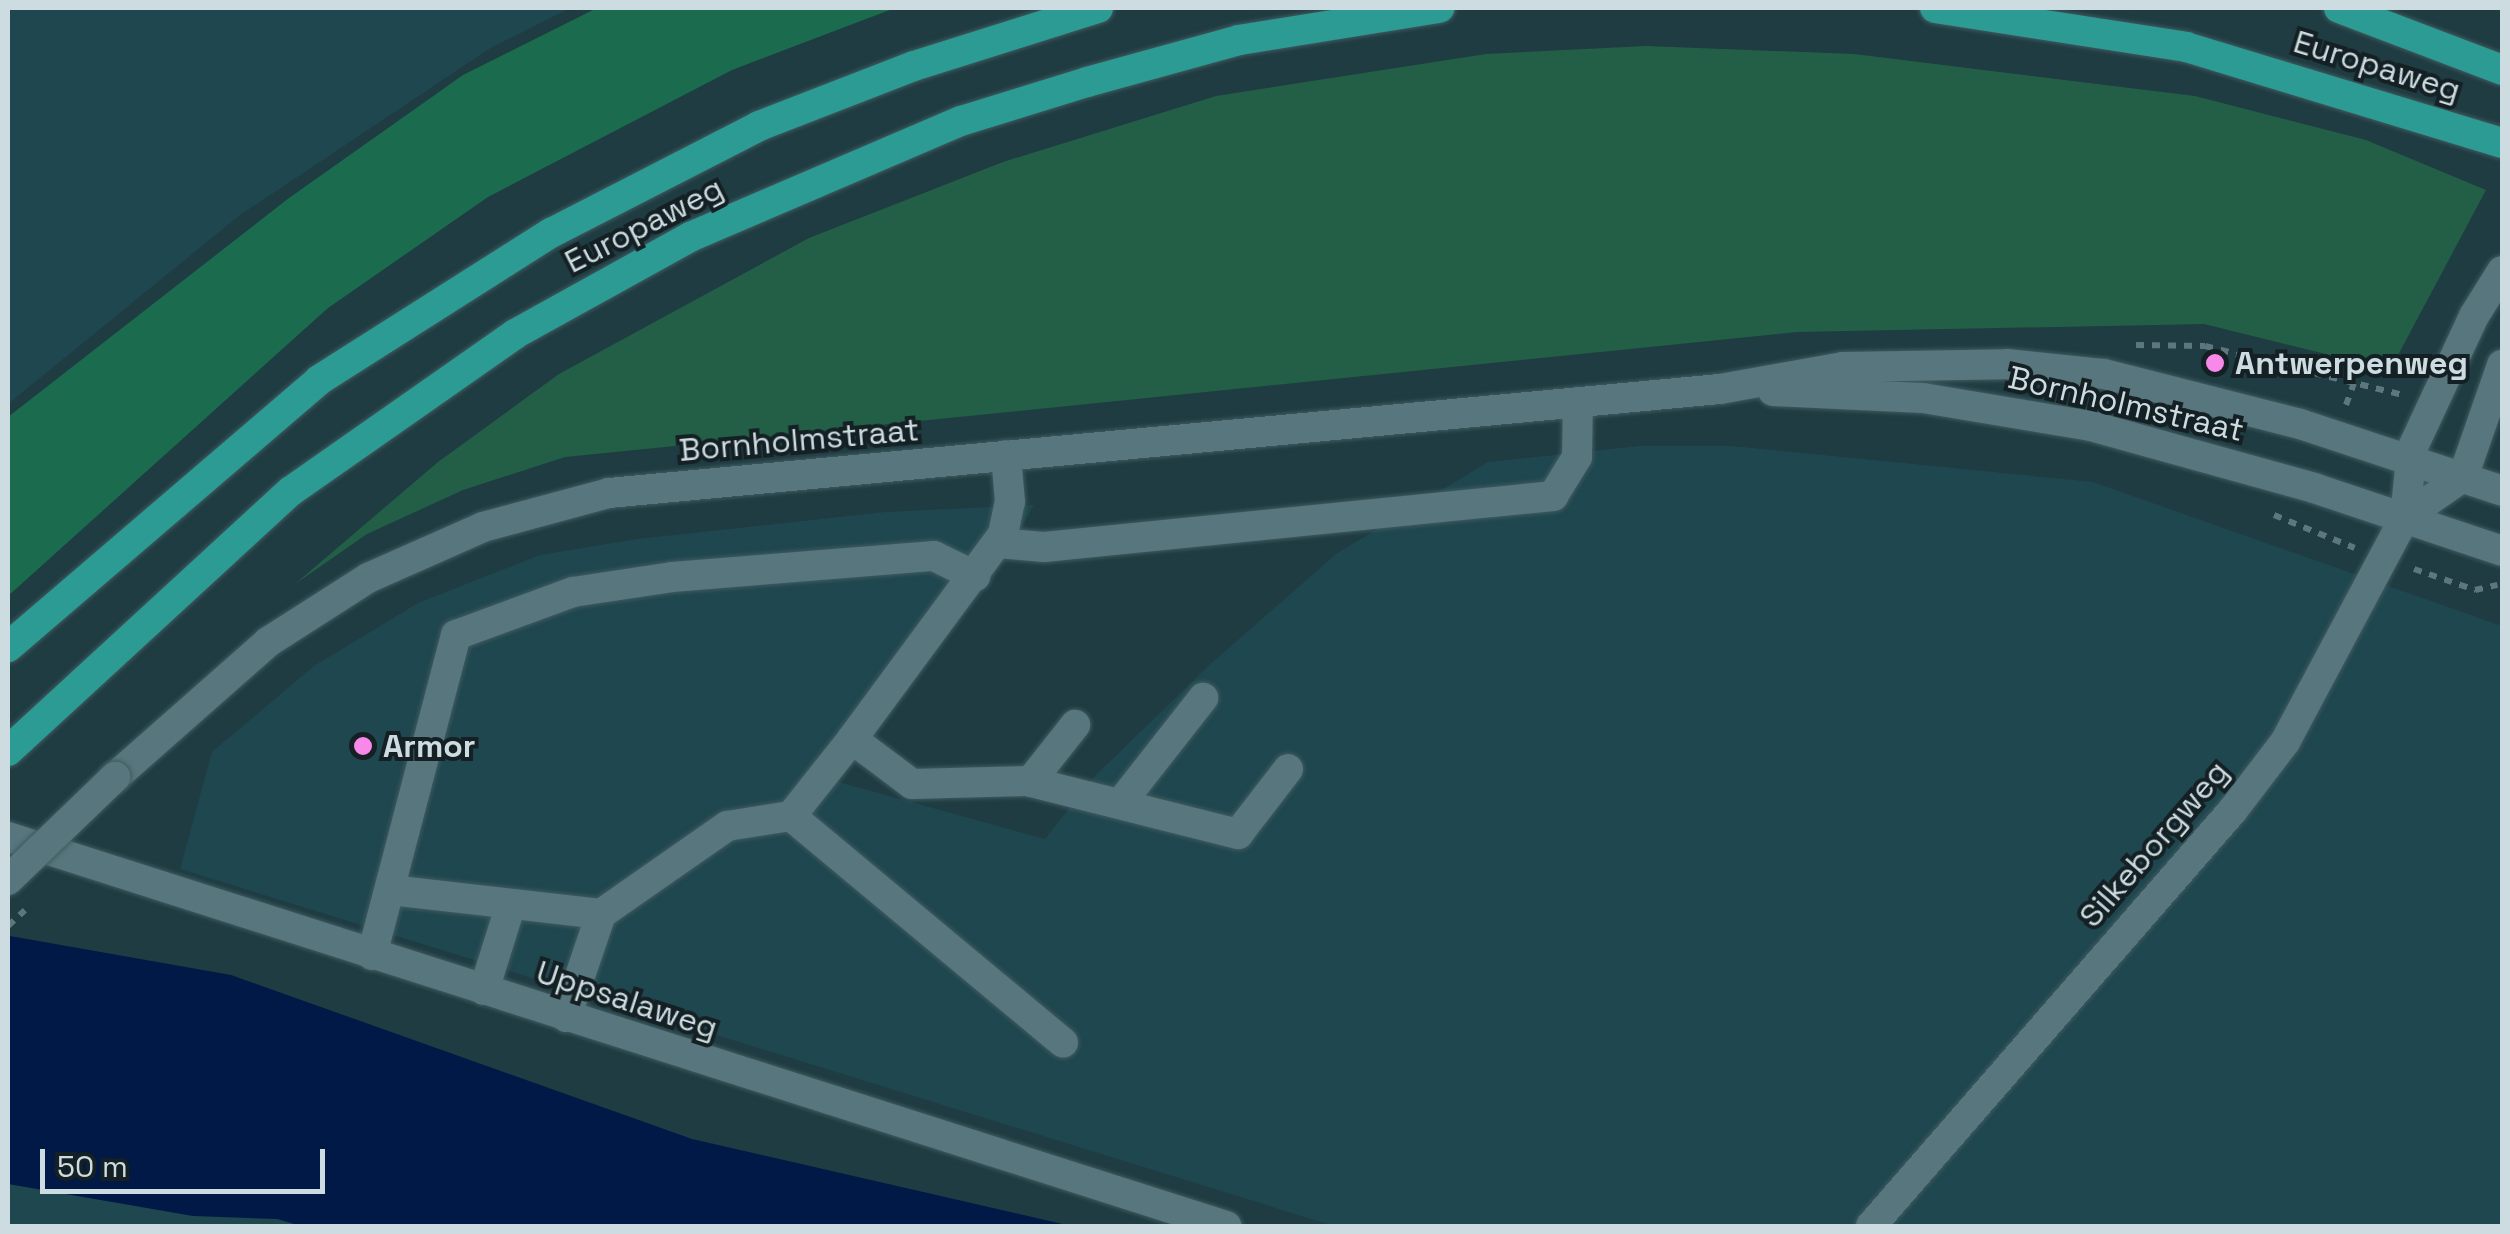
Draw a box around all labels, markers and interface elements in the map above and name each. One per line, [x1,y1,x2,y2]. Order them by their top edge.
street label: Europaweg [2289,22,2465,110]
street label: Europaweg [558,169,730,281]
place label: Antwerpenweg [2235,344,2468,382]
marker: Antwerpenweg [2204,352,2226,374]
street label: Bornholmstraat [2004,358,2248,450]
street label: Bornholmstraat [677,410,921,470]
place label: Armor [383,727,476,765]
marker: Armor [352,735,374,757]
street label: Silkeborgweg [2071,753,2237,935]
street label: Uppsalaweg [531,953,723,1047]
scale bar [45,1129,330,1191]
text: 50 m [57,1147,128,1186]

